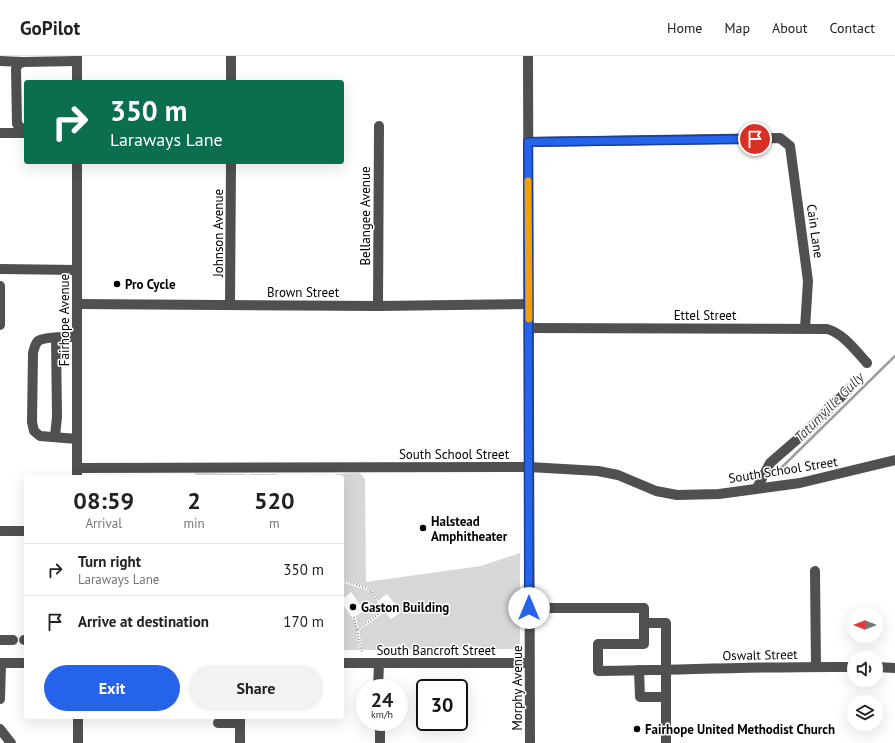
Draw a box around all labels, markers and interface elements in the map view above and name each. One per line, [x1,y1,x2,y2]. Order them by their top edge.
text: GoPilot [20,16,80,40]
text: Home [667,19,702,37]
text: Map [724,19,750,37]
text: About [772,19,808,37]
text: Contact [830,19,875,37]
text: 350 m [110,92,187,129]
icon: right [44,96,96,148]
pin [738,122,772,156]
text: Laraways Lane [110,128,223,151]
icon: arrive [744,128,766,150]
street label: Bellangee Avenue [357,166,374,266]
street label: Johnson Avenue [210,189,227,278]
street label: Cain Lane [803,203,827,259]
street label: Fairhope Avenue [56,274,73,366]
place label: Pro Cycle [125,276,176,293]
marker: Pro Cycle [112,279,122,289]
street label: Brown Street [267,284,340,301]
street label: Ettel Street [674,307,737,324]
water label: Tatumville Gully [790,368,868,446]
street label: South School Street [399,446,510,463]
street label: South School Street [727,453,839,487]
text: 08:59 [73,485,134,516]
text: 2 [187,485,201,516]
text: 520 [254,485,295,516]
place label: Halstead Amphitheater [431,513,508,545]
text: Arrival [86,515,122,532]
text: min [183,515,205,532]
text: m [269,515,280,532]
marker: Halstead Amphitheater [418,523,428,533]
text: Turn right [78,552,141,571]
icon: right [44,559,66,581]
text: 350 m [283,560,324,579]
text: Laraways Lane [78,571,159,588]
position arrow [508,587,550,629]
place label: Gaston Building [361,599,449,616]
marker: Gaston Building [348,602,358,612]
north arrow [847,607,883,643]
map controls [847,607,883,731]
icon: arrive [44,611,66,633]
text: Arrive at destination [78,612,209,631]
text: 170 m [283,612,324,631]
street label: South Bancroft Street [376,642,496,659]
street label: Morphy Avenue [509,645,526,731]
street label: Oswalt Street [722,646,798,664]
button: sound [847,651,883,687]
button: Exit [44,665,180,711]
button: Share [188,665,324,711]
speed limit sign: 30 [416,679,468,731]
text: 24 [371,687,393,713]
button: layers [847,695,883,731]
text: km/h [371,708,393,721]
place label: Fairhope United Methodist Church [645,721,835,738]
marker: Fairhope United Methodist Church [632,724,642,734]

